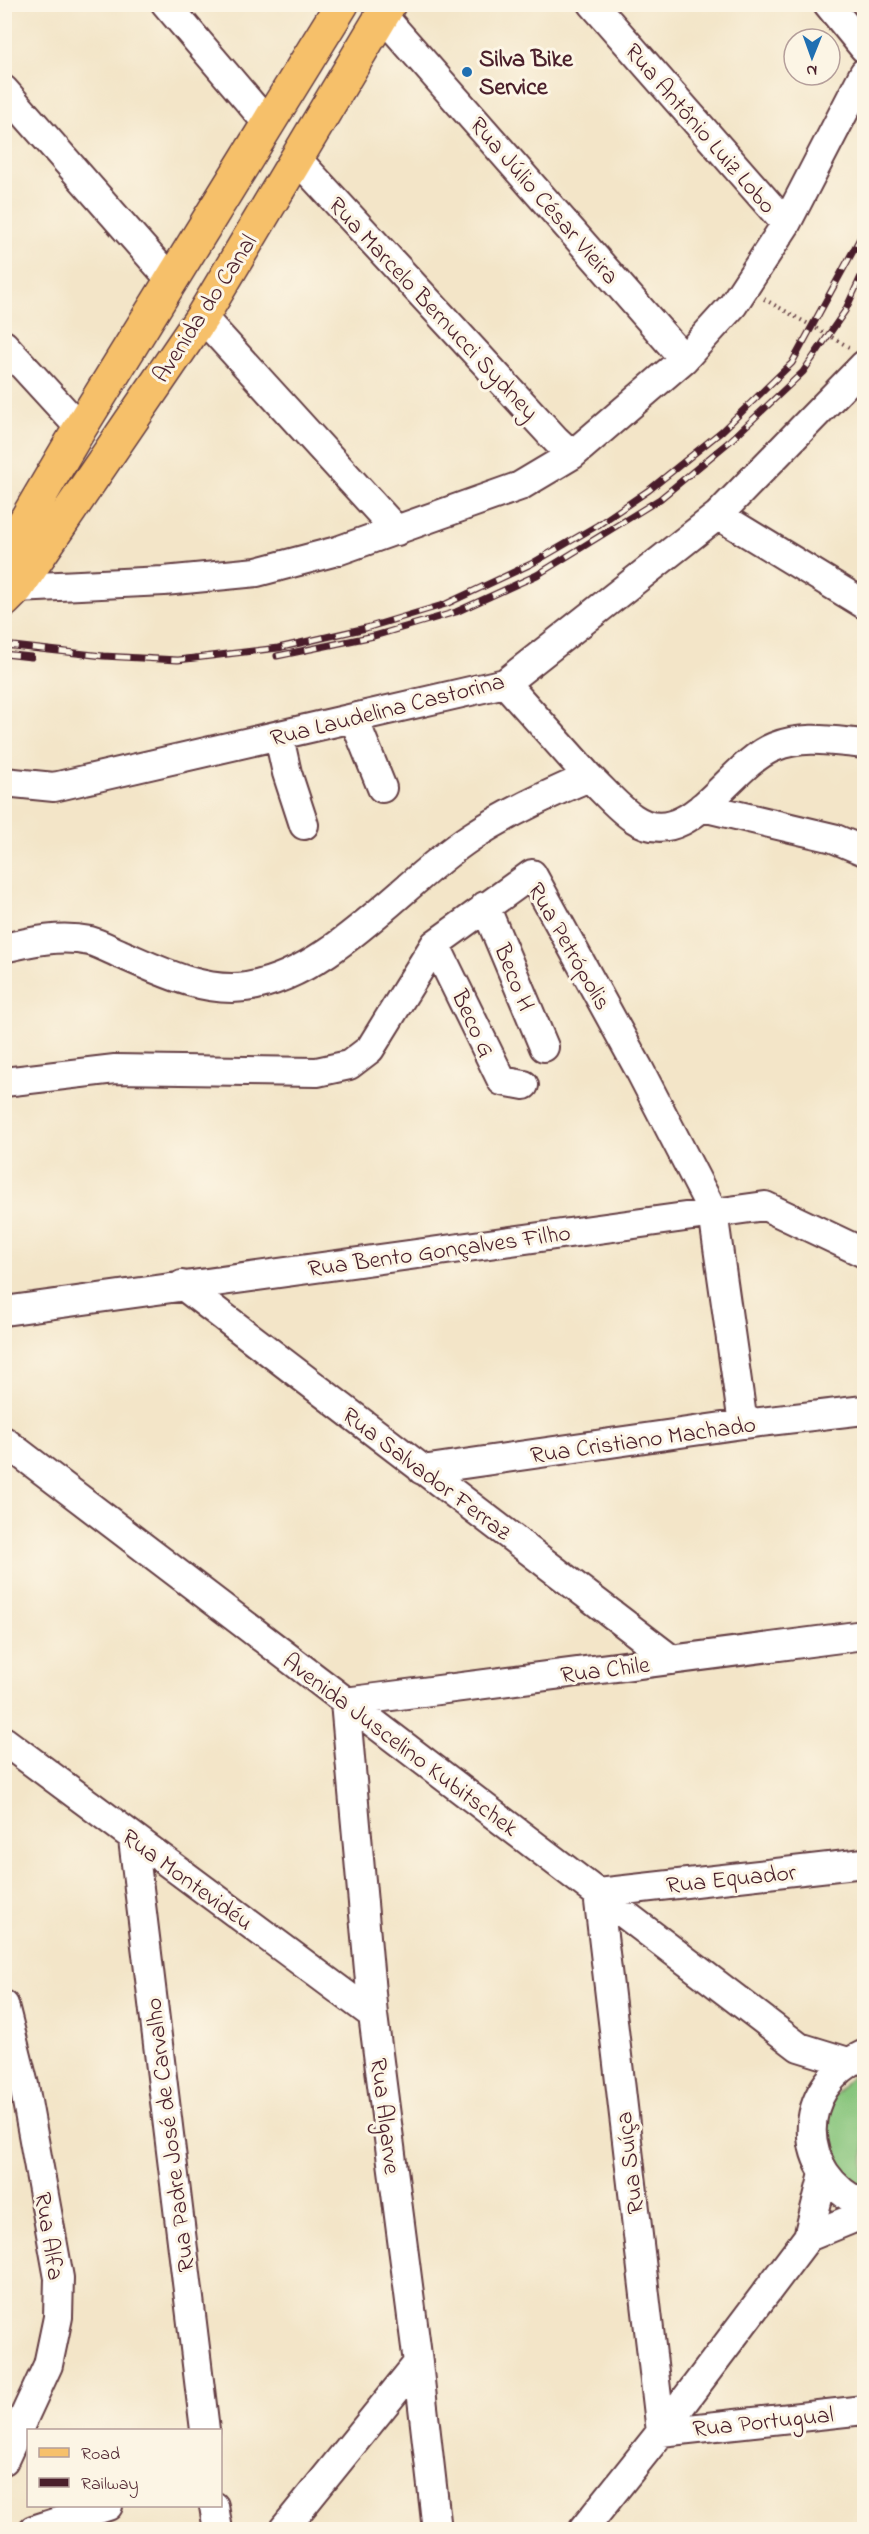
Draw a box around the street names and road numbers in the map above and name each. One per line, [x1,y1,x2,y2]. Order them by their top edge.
street label: Rua Antônio Luiz Lobo [615,37,783,223]
street label: Rua Júlio César Vieira [460,110,626,293]
street label: Rua Marcelo Bernucci Sydney [318,190,546,430]
street label: Avenida do Canal [145,228,267,391]
street label: Rua Laudelina Castorina [267,665,508,757]
street label: Rua Petrópolis [517,877,619,1018]
street label: Beco H [483,938,542,1017]
street label: Beco G [440,984,503,1064]
street label: Rua Bento Gonçalves Filho [306,1217,573,1288]
street label: Rua Salvador Ferraz [333,1400,518,1551]
street label: Rua Cristiano Machado [528,1408,758,1475]
street label: Avenida Juscelino Kubitschek [274,1645,525,1847]
street label: Rua Chile [559,1649,652,1694]
street label: Rua Montevidéu [114,1821,260,1941]
street label: Rua Equador [665,1856,799,1905]
street label: Rua Padre José de Carvalho [137,1996,206,2274]
street label: Rua Algarve [359,2056,408,2177]
street label: Rua Suíça [608,2110,655,2216]
street label: Rua Alfa [23,2190,72,2283]
street label: Rua Portugual [691,2399,835,2448]

